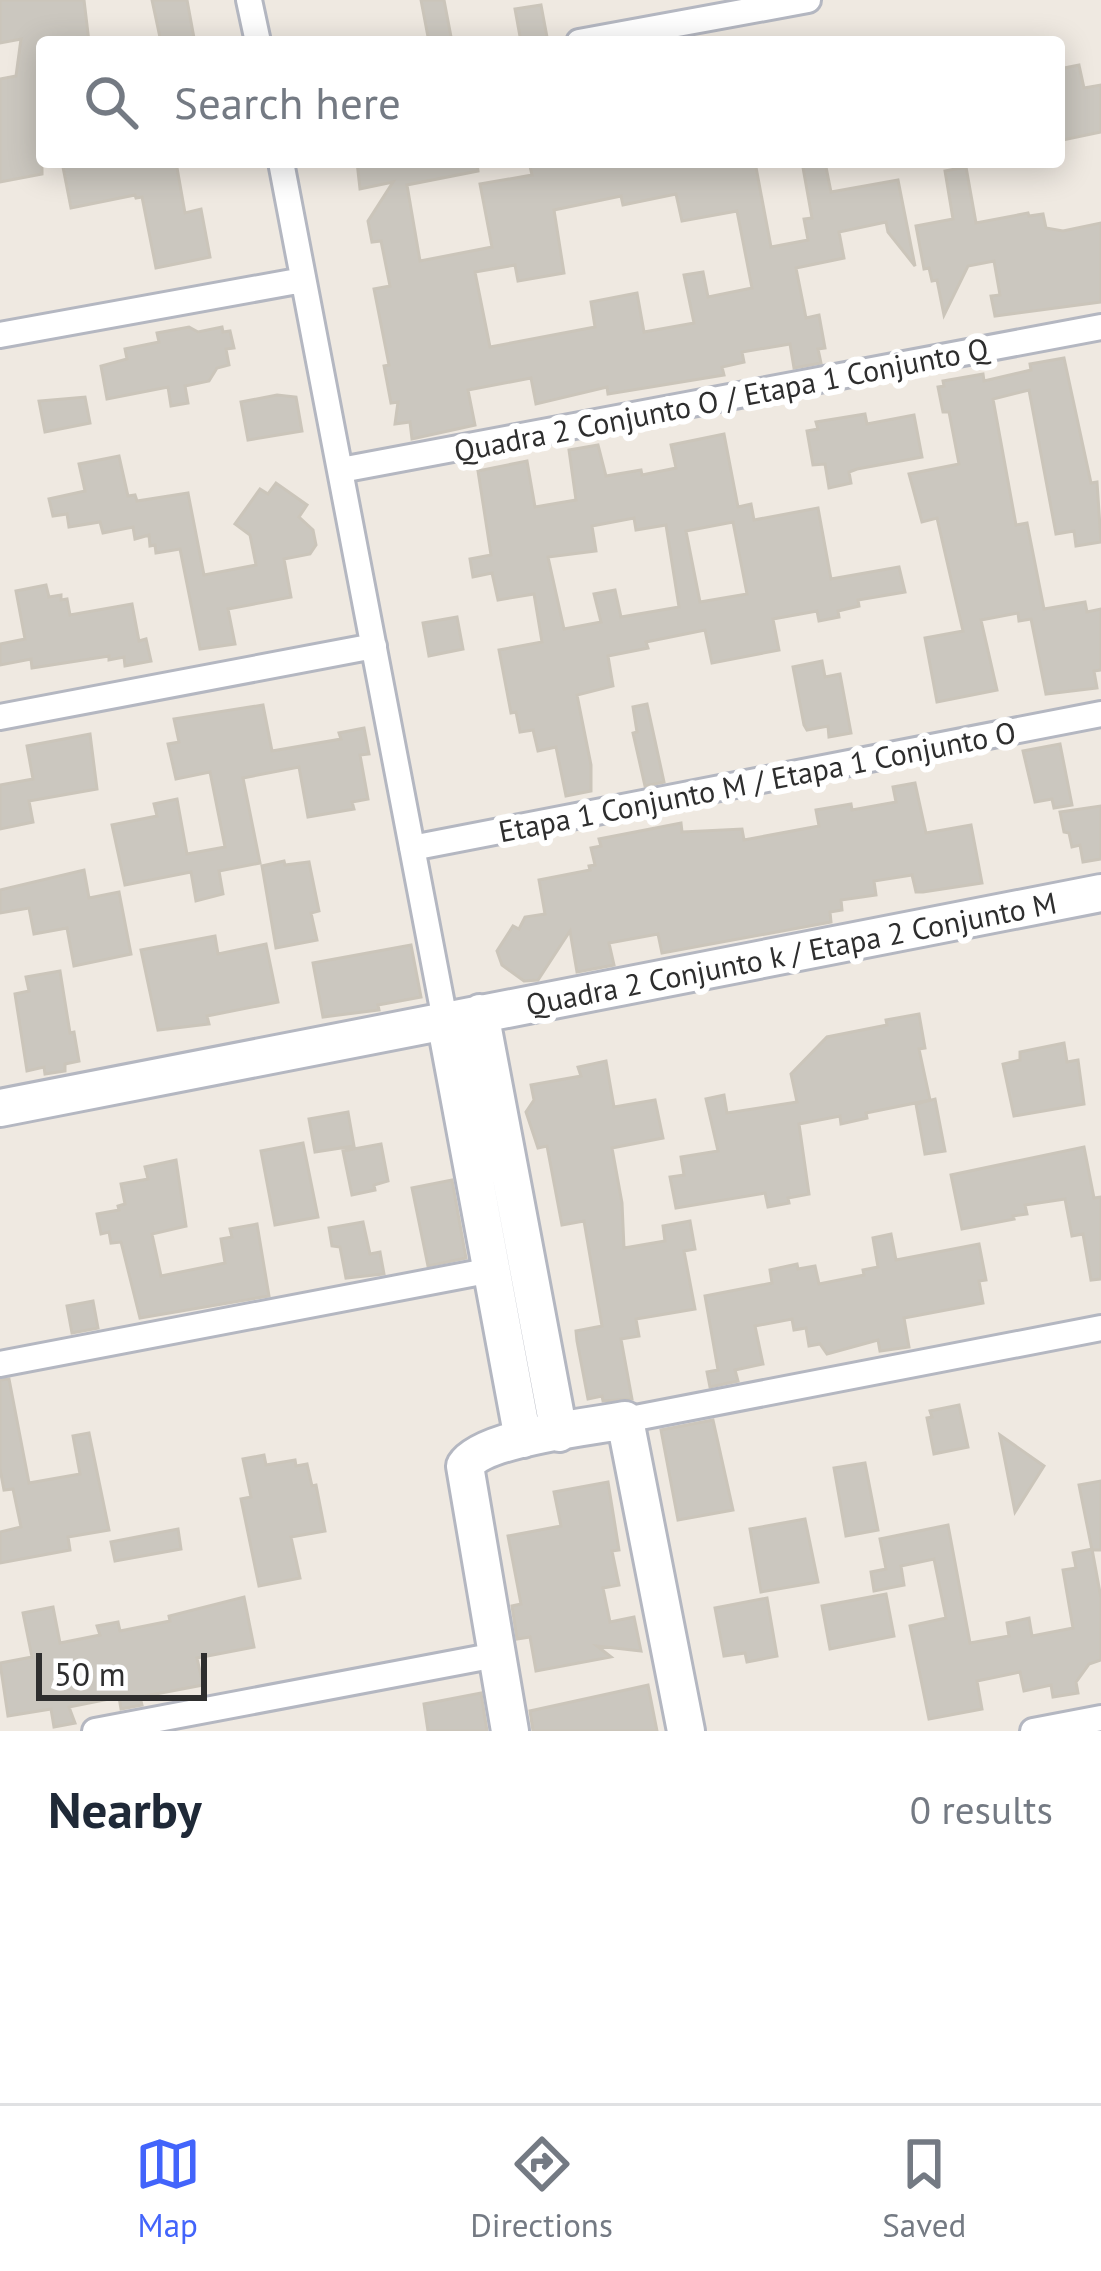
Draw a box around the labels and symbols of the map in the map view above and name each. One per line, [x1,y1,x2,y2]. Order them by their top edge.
street label: Quadra 2 Conjunto O / Etapa 1 Conjunto Q [450,328,993,470]
street label: Etapa 1 Conjunto M / Etapa 1 Conjunto O [495,712,1019,850]
street label: Quadra 2 Conjunto k / Etapa 2 Conjunto M [522,882,1060,1024]
scale bar [36,1647,207,1700]

